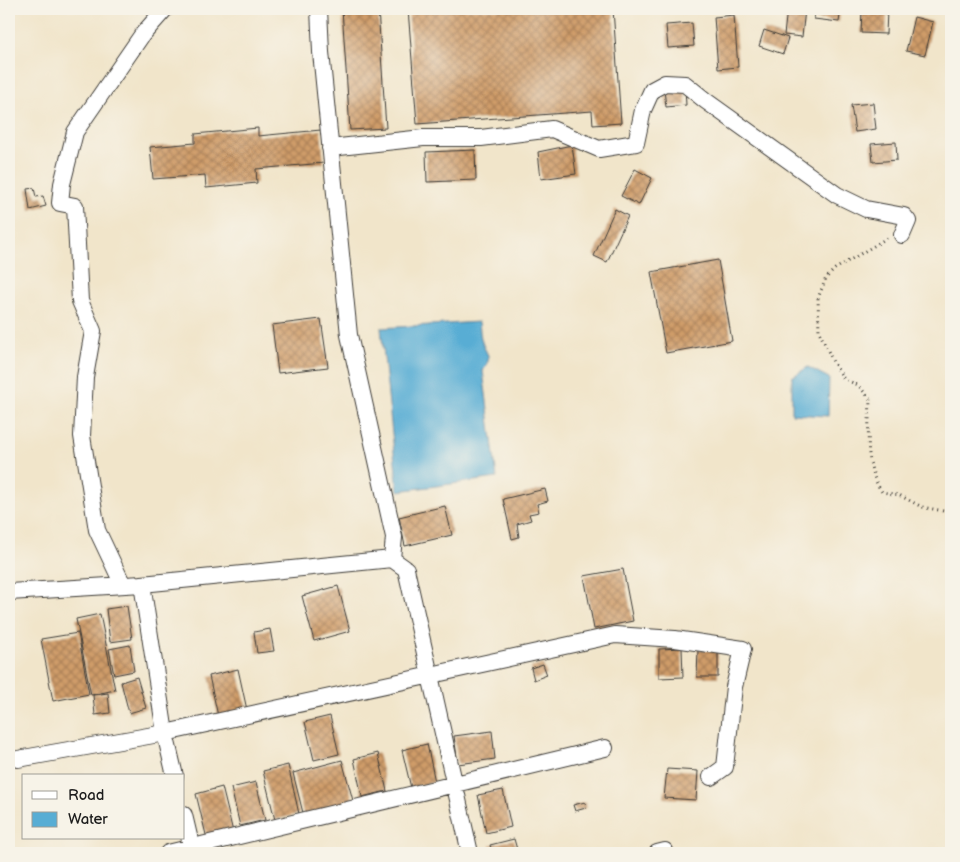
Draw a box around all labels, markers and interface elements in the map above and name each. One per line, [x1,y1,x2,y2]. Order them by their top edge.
legend [22,774,185,840]
text: Road [68,786,104,805]
text: Water [68,810,108,829]

